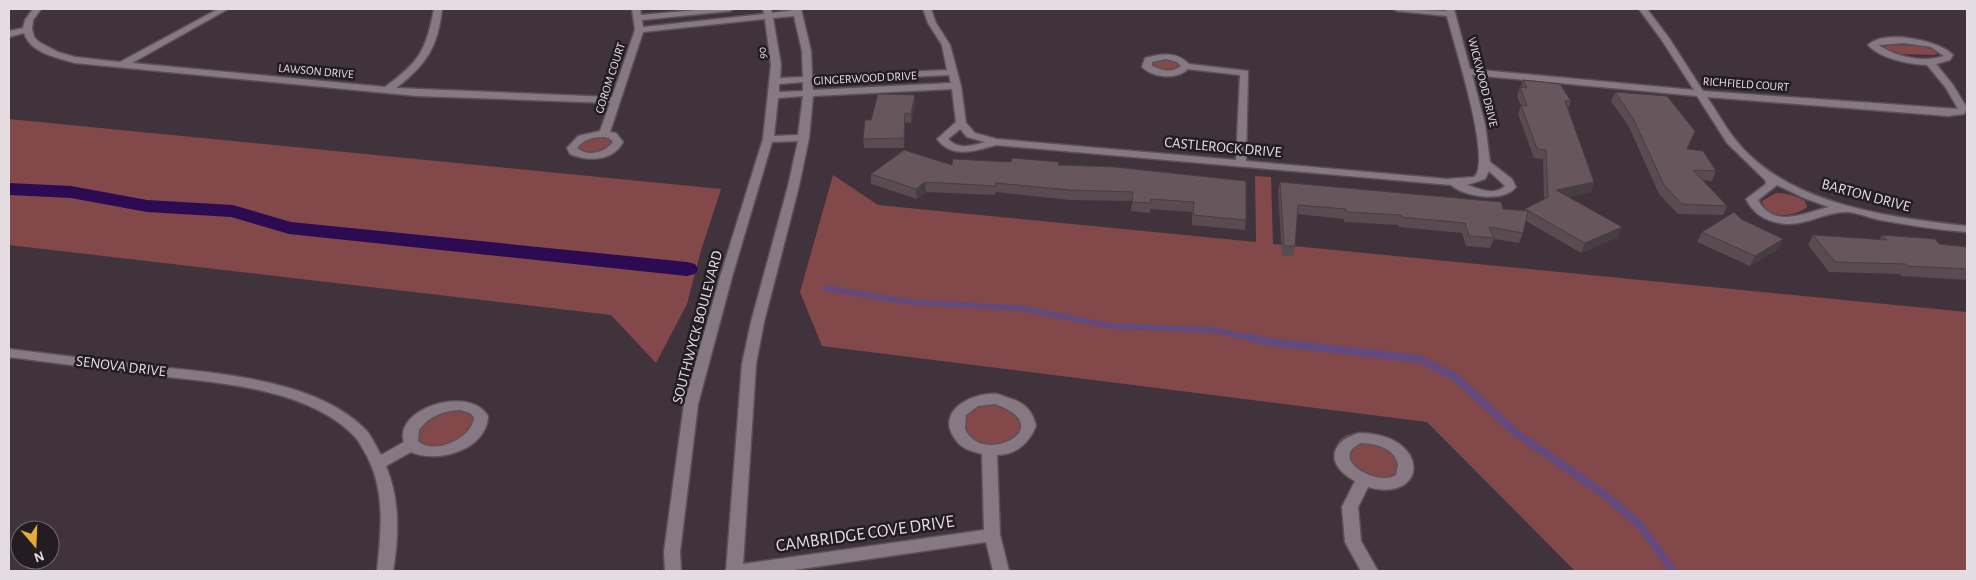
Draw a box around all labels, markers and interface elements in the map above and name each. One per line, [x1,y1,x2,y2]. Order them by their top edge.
street label: WICKWOOD DRIVE [1466,36,1500,128]
street label: GOROM COURT [593,41,627,115]
street label: 90 [756,47,768,59]
street label: LAWSON DRIVE [278,62,354,80]
street label: GINGERWOOD DRIVE [813,69,917,87]
street label: RICHFIELD COURT [1702,75,1790,93]
street label: CASTLEROCK DRIVE [1164,135,1282,160]
street label: BARTON DRIVE [1820,176,1912,214]
street label: SOUTHWYCK BOULEVARD [670,249,725,405]
street label: SENOVA DRIVE [75,354,167,379]
street label: CAMBRIDGE COVE DRIVE [775,513,956,555]
north arrow [10,520,60,570]
text: N [32,548,46,565]

